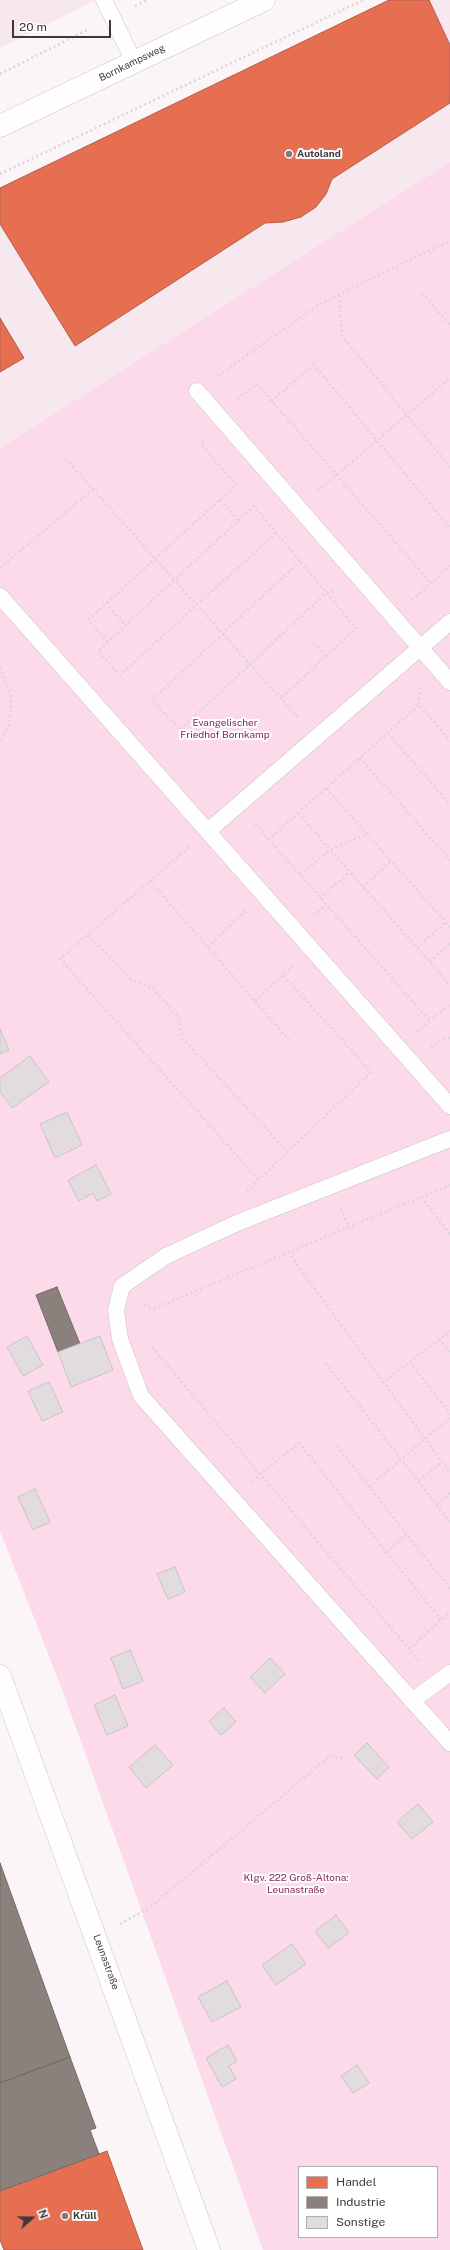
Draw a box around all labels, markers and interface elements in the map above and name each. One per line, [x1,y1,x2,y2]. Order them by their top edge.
scale bar [14,12,113,38]
text: 20 m [19,20,47,34]
street label: Bornkampsweg [97,42,167,84]
place label: Autoland [297,148,341,160]
marker: Autoland [284,149,294,159]
park label: Evangelischer Friedhof Bornkamp [180,717,270,740]
park label: Klgv. 222 Groß-Altona: Leunastraße [243,1872,349,1896]
street label: Leunastraße [90,1933,122,1991]
legend [298,2166,438,2238]
text: Handel [336,2175,376,2189]
text: Industrie [336,2195,386,2209]
north arrow [12,2198,52,2238]
text: N [36,2208,50,2220]
place label: Krüll [73,2210,97,2222]
marker: Krüll [60,2211,70,2221]
text: Sonstige [336,2215,385,2229]

